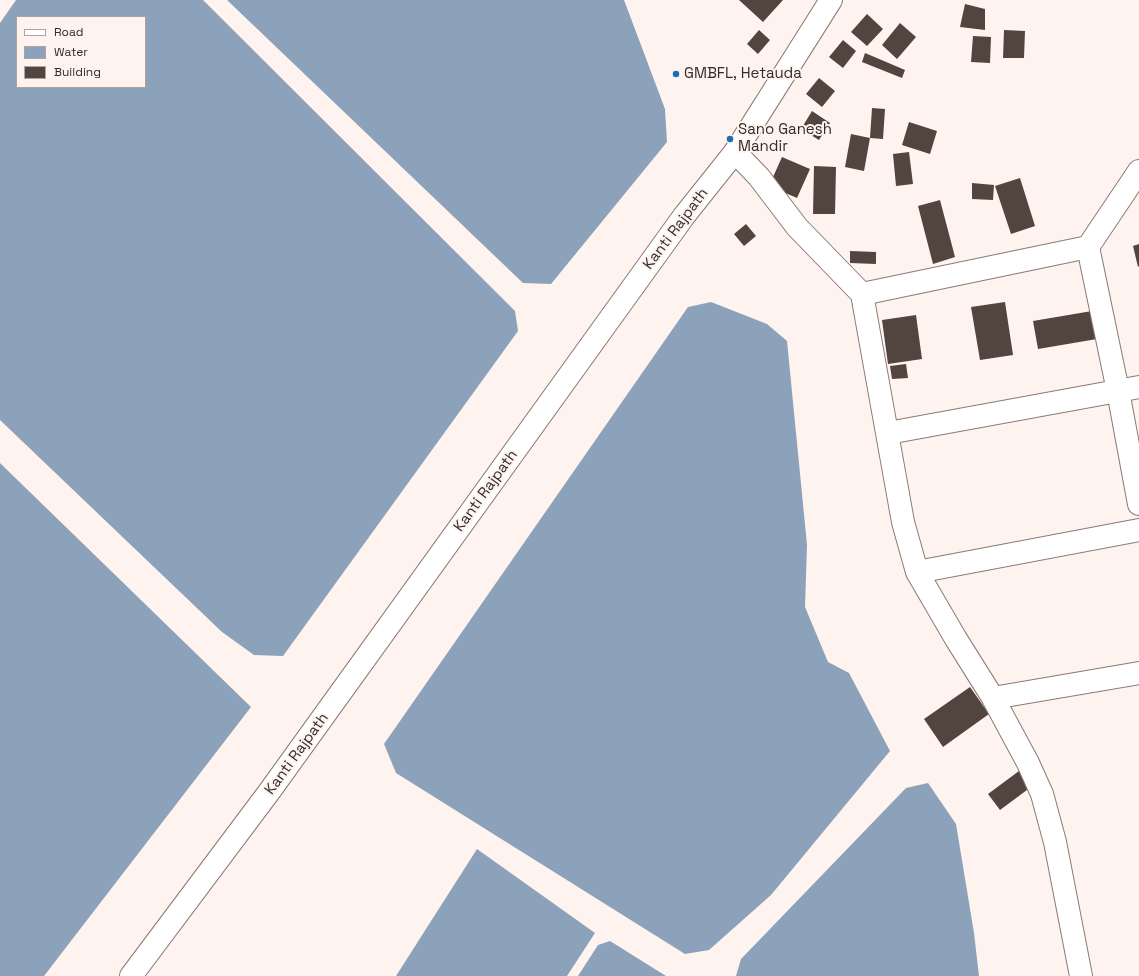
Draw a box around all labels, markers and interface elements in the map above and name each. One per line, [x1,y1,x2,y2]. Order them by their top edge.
legend [16,16,146,88]
text: Road [54,24,83,40]
text: Water [54,44,88,60]
text: Building [54,64,101,80]
place label: GMBFL, Hetauda [684,65,802,83]
marker: GMBFL, Hetauda [671,69,681,79]
place label: Sano Ganesh Mandir [738,121,832,156]
marker: Sano Ganesh Mandir [725,134,735,144]
street label: Kanti Rajpath [640,185,712,273]
street label: Kanti Rajpath [450,447,522,535]
street label: Kanti Rajpath [261,710,333,798]

